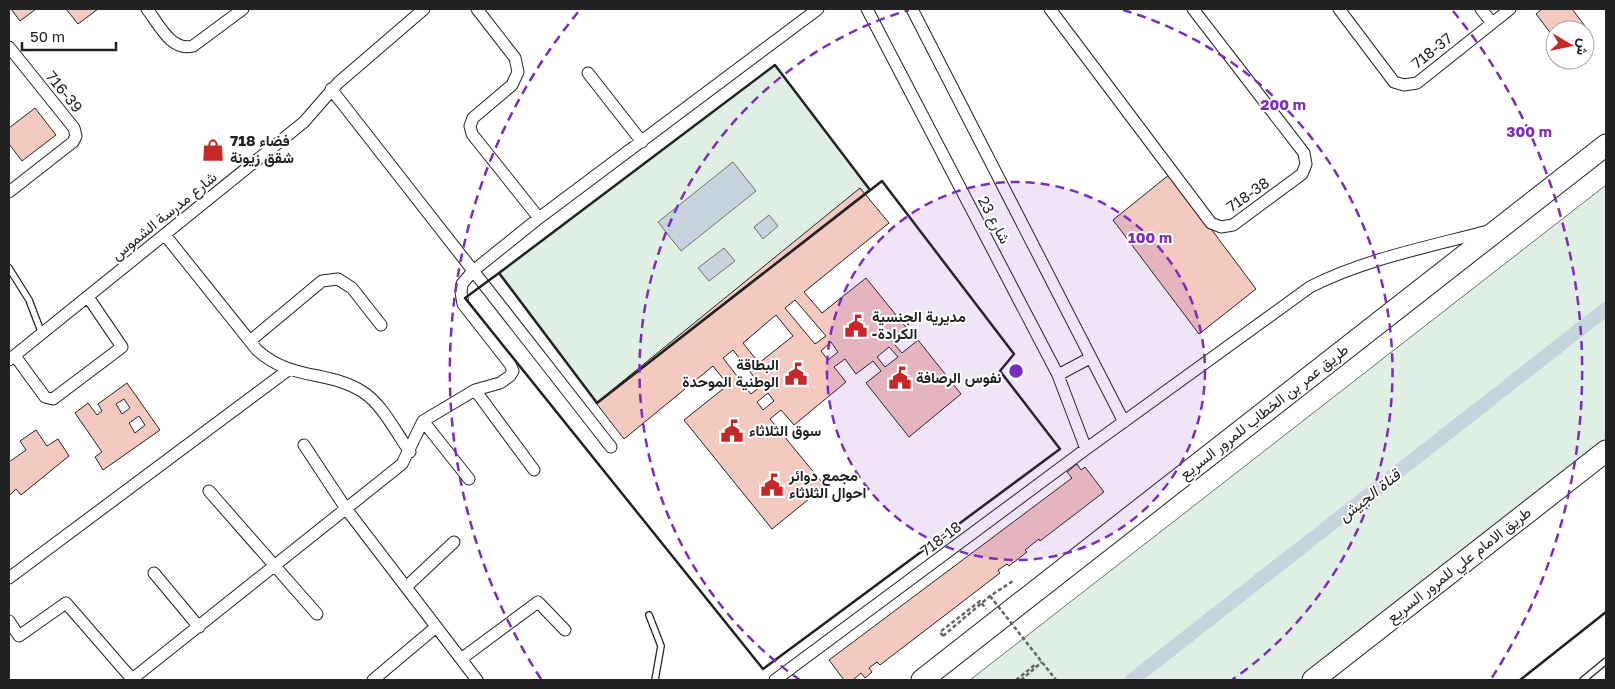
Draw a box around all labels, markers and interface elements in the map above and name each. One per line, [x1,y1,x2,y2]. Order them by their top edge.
scale bar [22,20,116,52]
north arrow [1545,20,1595,70]
text: 50 m [30,27,65,45]
street label: 718-37 [1408,28,1455,72]
text: ش [1573,37,1593,57]
street label: 716-39 [43,67,87,116]
text: 200 m [1260,95,1306,113]
text: 300 m [1506,122,1552,140]
place label: فضاء 718 شقق زيونة [230,131,294,167]
shop icon: فضاء 718 شقق زيونة [200,137,226,163]
street label: شارع مدرسة الشموس [107,167,222,266]
street label: 718-38 [1223,173,1272,215]
street label: شارع 23 [972,193,1015,248]
text: 100 m [1128,228,1172,246]
place label: مديرية الجنسية -الكرادة [872,307,966,343]
public building icon: مديرية الجنسية -الكرادة [843,313,869,339]
street label: طريق عمر بن الخطاب للمرور السريع [1175,340,1353,485]
place label: البطاقة الوطنية الموحدة [682,355,779,391]
public building icon: البطاقة الوطنية الموحدة [783,361,809,387]
centre of rings [1007,362,1025,380]
public building icon: نفوس الرصافة [887,365,913,391]
place label: نفوس الرصافة [916,368,1001,387]
public building icon: سوق الثلاثاء [719,418,745,444]
place label: سوق الثلاثاء [749,421,821,440]
water label: قناة الجيش [1334,464,1406,526]
place label: مجمع دوائر احوال الثلاثاء [788,466,866,502]
public building icon: مجمع دوائر احوال الثلاثاء [759,472,785,498]
street label: طريق الامام علي للمرور السريع [1383,502,1537,630]
street label: 718-18 [916,517,964,559]

